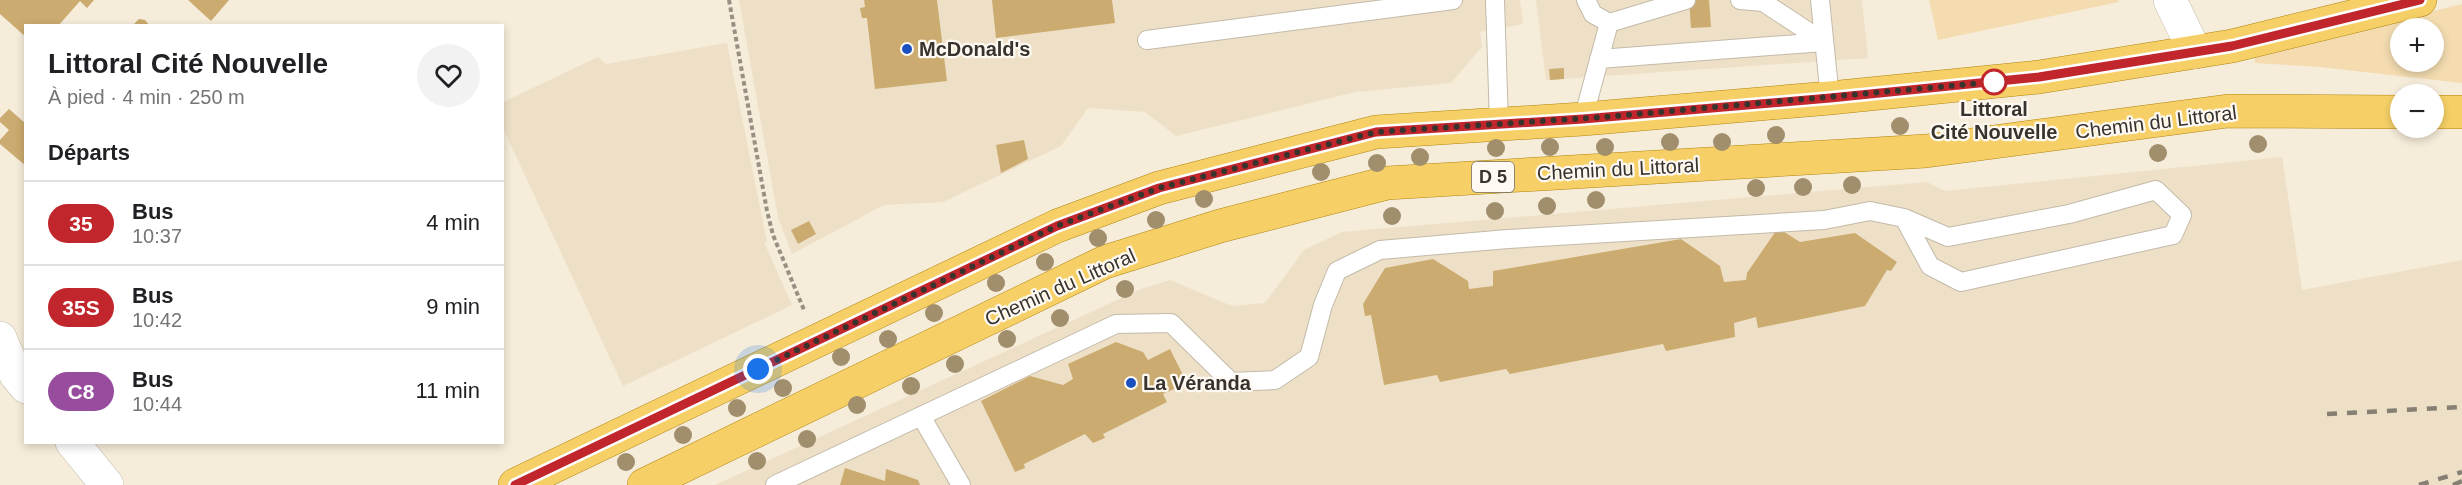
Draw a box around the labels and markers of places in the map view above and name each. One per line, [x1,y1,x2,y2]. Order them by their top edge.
place label: McDonald's [919,38,1030,60]
marker: McDonald's [900,42,914,56]
marker: Littoral Cité Nouvelle [1981,69,2007,95]
place label: Littoral Cité Nouvelle [1931,98,2057,143]
place label: La Véranda [1143,372,1252,394]
marker: La Véranda [1124,376,1138,390]

